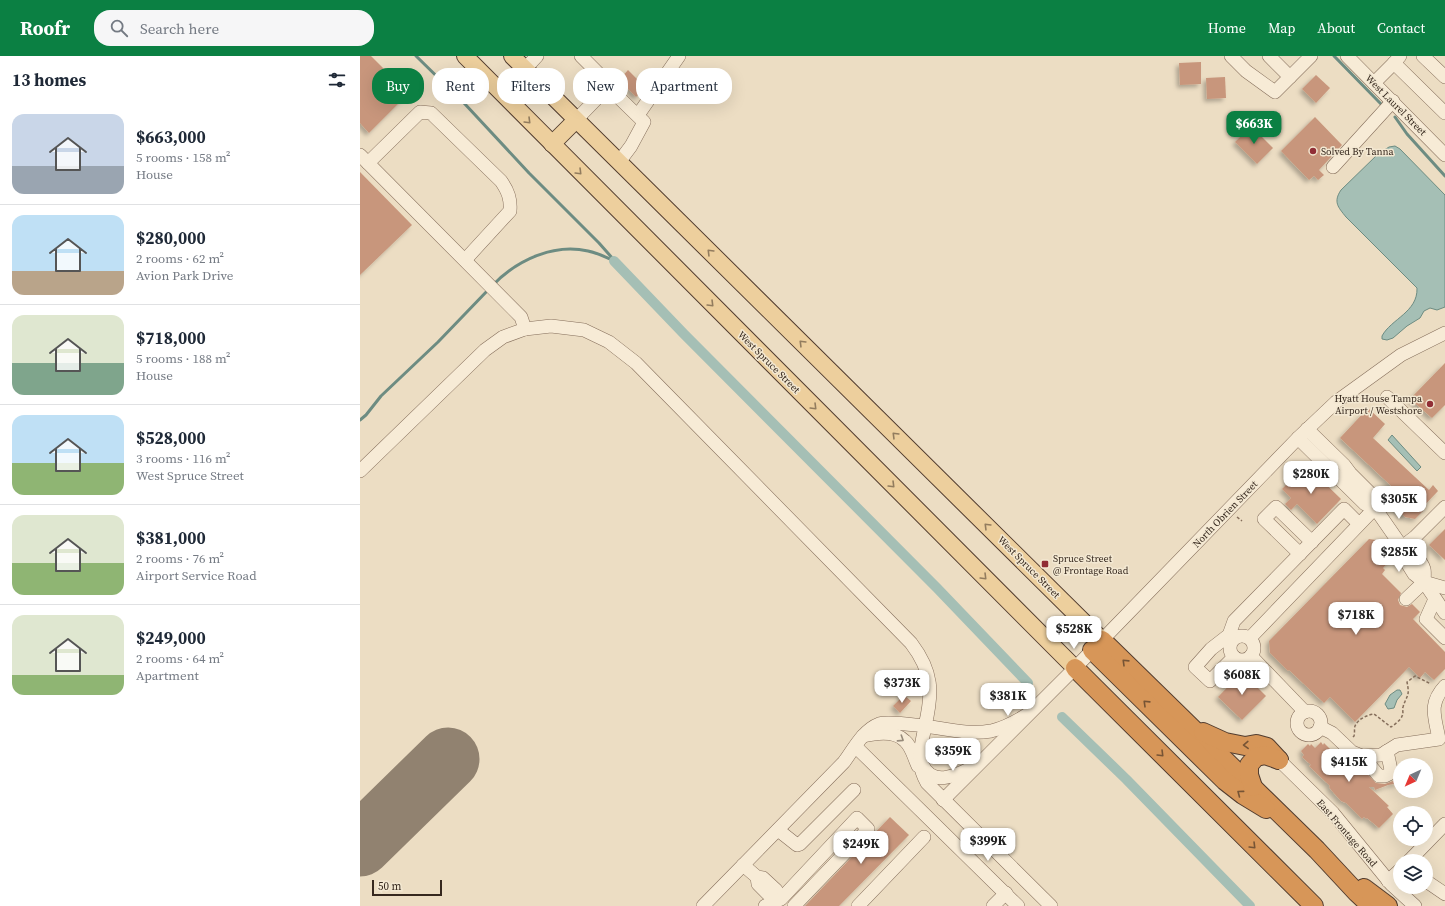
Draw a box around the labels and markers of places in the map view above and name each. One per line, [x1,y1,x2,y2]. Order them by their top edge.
pin: $663K [1226,111,1282,145]
place label: Solved By Tanna [1321,145,1395,158]
marker: Solved By Tanna [1308,146,1318,156]
place label: Hyatt House Tampa Airport / Westshore [1335,392,1423,417]
marker: Hyatt House Tampa Airport / Westshore [1425,399,1435,409]
pin: $280K [1283,461,1339,495]
pin: $305K [1371,486,1427,520]
pin: $285K [1371,539,1427,573]
place label: Spruce Street @ Frontage Road [1053,552,1129,577]
marker: Spruce Street @ Frontage Road [1040,559,1050,569]
pin: $718K [1328,602,1384,636]
pin: $528K [1046,616,1102,650]
pin: $608K [1214,662,1270,696]
pin: $373K [874,670,930,704]
pin: $381K [980,683,1036,717]
pin: $359K [925,738,981,772]
pin: $415K [1321,749,1377,783]
pin: $399K [960,828,1016,862]
pin: $249K [833,831,889,865]

